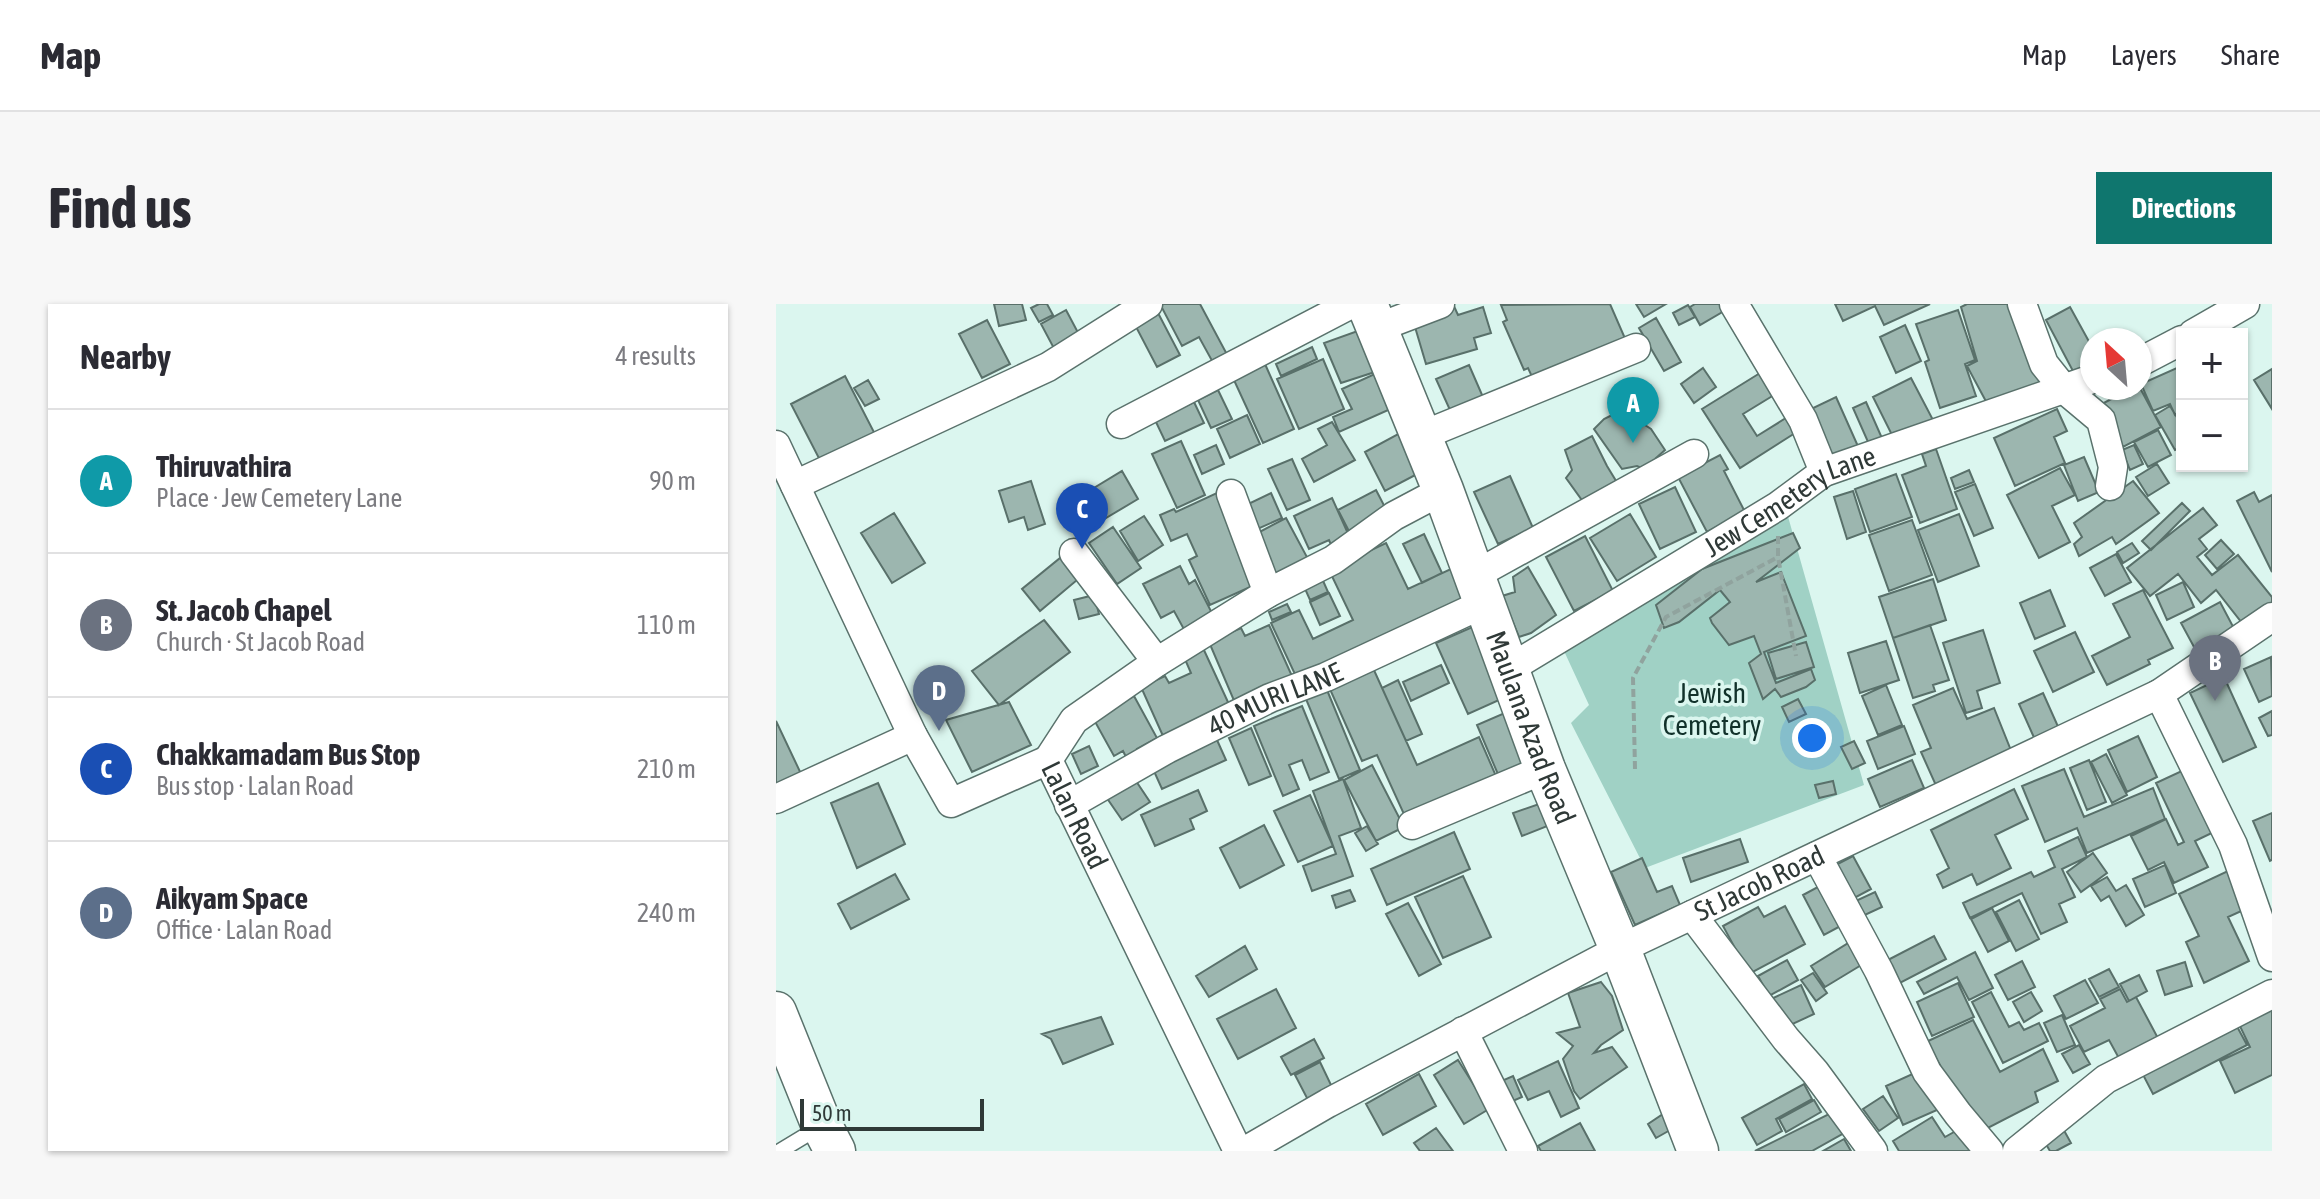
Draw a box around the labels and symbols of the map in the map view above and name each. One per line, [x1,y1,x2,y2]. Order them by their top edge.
north arrow [2080,328,2152,400]
pin: A [1607,377,1659,443]
street label: Jew Cemetery Lane [1698,439,1880,563]
pin: C [1056,483,1108,549]
street label: Maulana Azad Road [1480,627,1582,829]
pin: B [2189,635,2241,701]
street label: 40 MURI LANE [1202,656,1347,742]
pin: D [913,665,965,731]
park label: Jewish Cemetery [1663,677,1761,741]
your location [1792,718,1832,758]
street label: Lalan Road [1035,756,1114,874]
street label: St Jacob Road [1689,839,1829,928]
scale bar [800,1095,984,1131]

